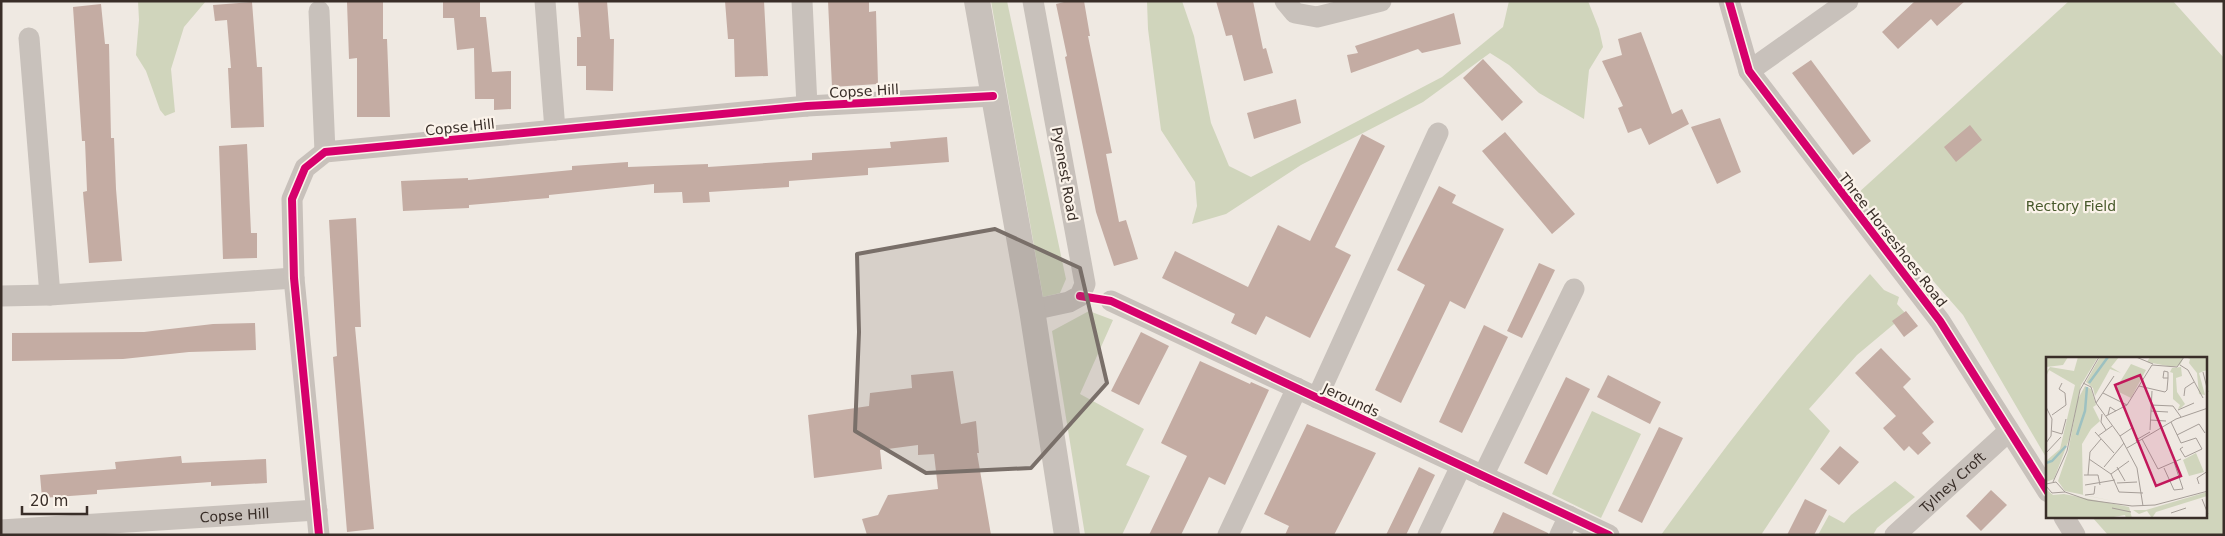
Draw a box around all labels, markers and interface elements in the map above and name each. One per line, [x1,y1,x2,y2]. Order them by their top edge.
street label: Copse Hill [829,81,899,101]
street label: Copse Hill [424,115,496,139]
street label: Pyenest Road [1049,126,1081,222]
street label: Three Horseshoes Road [1835,169,1950,310]
park label: Rectory Field [2026,198,2116,214]
inset map [2046,357,2208,518]
street label: Jerounds [1319,380,1382,420]
street label: Tylney Croft [1916,448,1989,517]
scale bar [22,484,88,516]
text: 20 m [30,492,68,510]
street label: Copse Hill [199,505,270,525]

